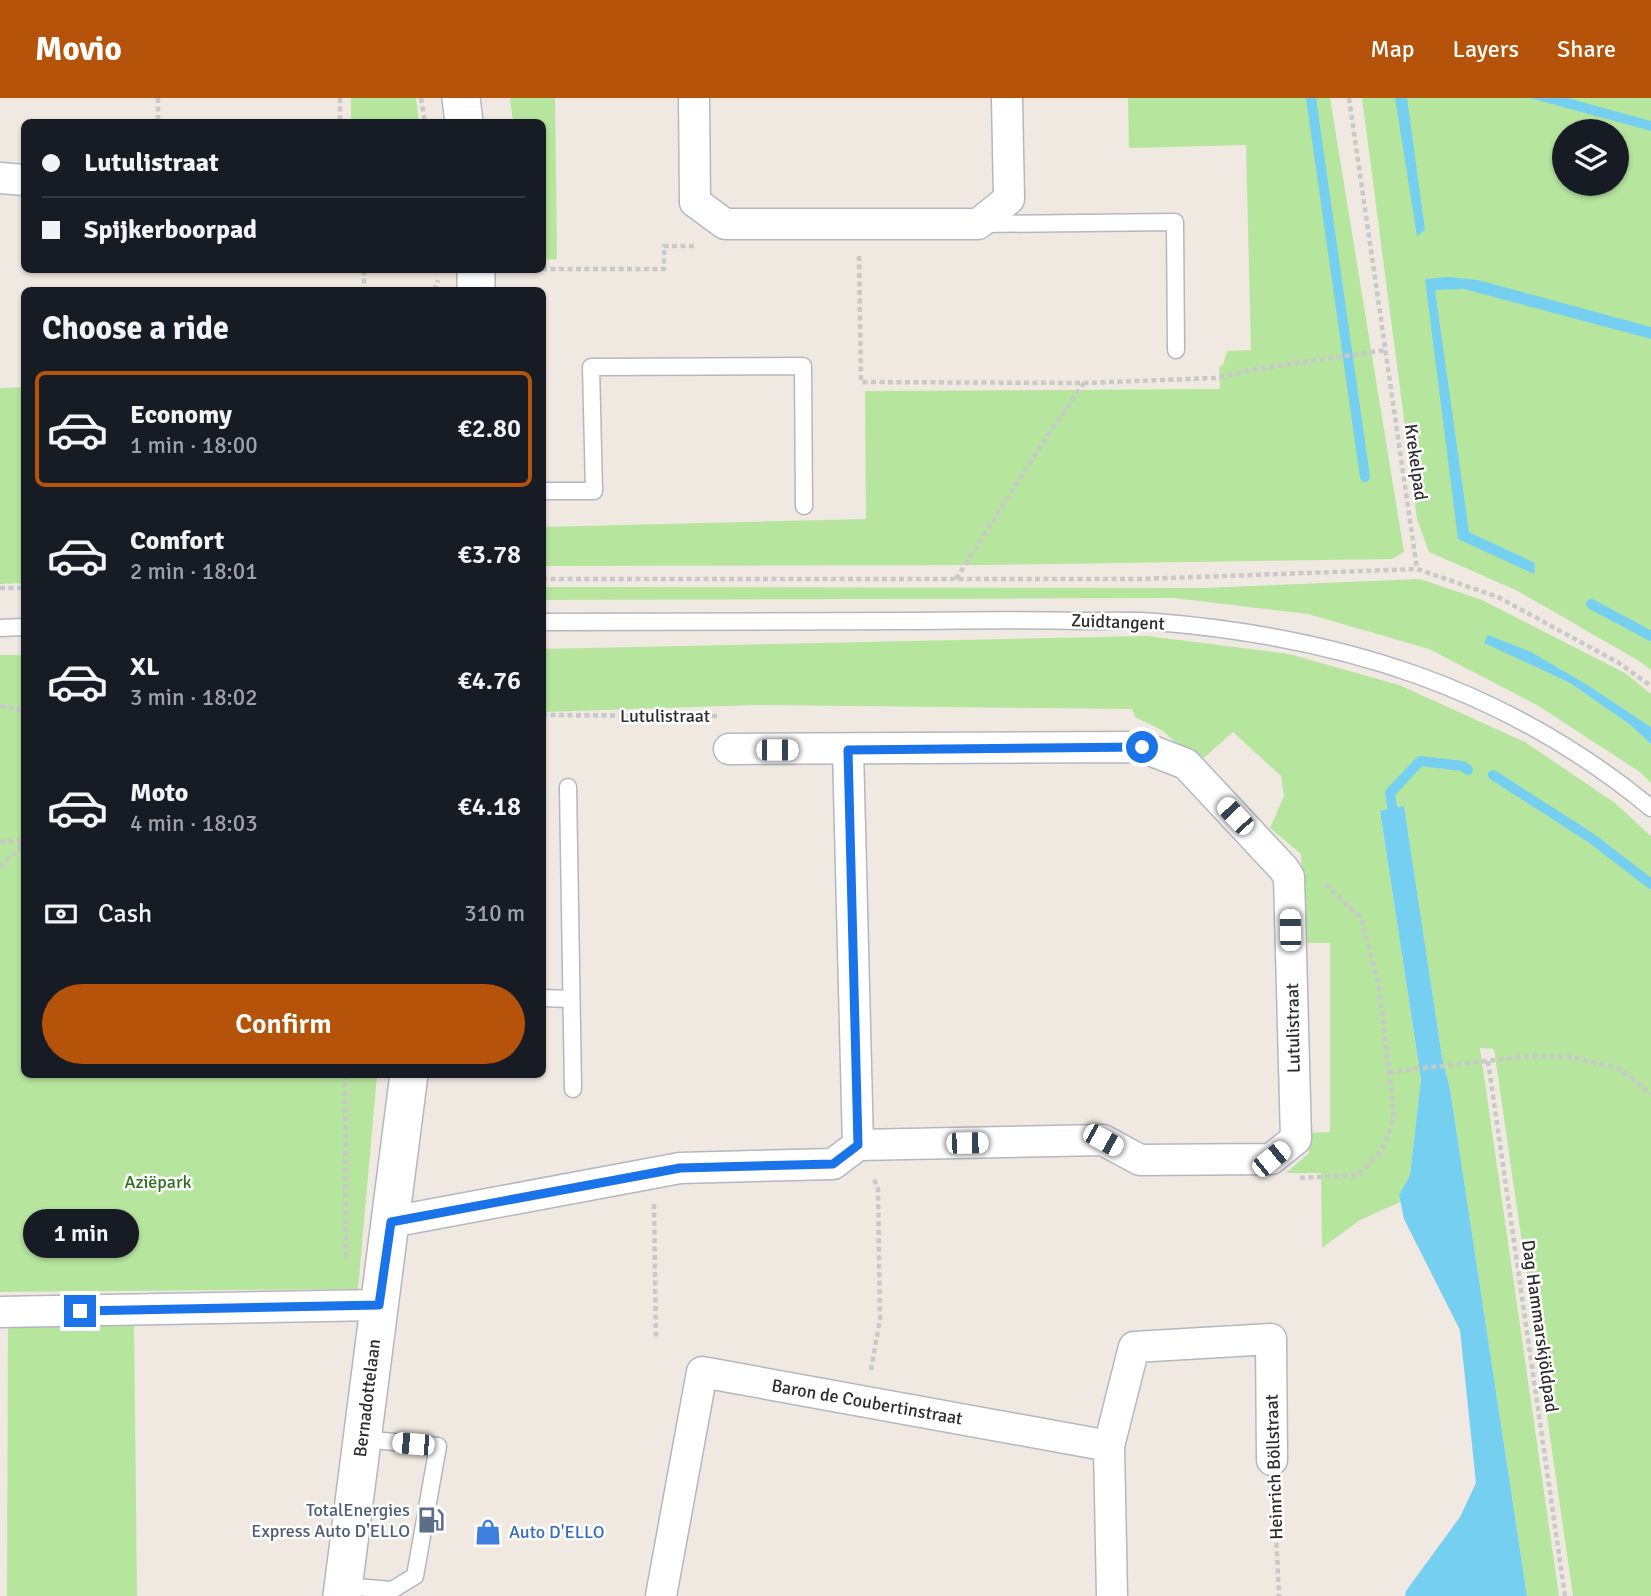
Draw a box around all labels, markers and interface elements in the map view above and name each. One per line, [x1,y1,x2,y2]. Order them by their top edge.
text: Movio [35,29,122,70]
text: Map [1370,34,1415,64]
text: Layers [1453,34,1519,64]
text: Share [1557,34,1616,64]
map controls [1552,119,1629,196]
button: layers [1552,119,1629,196]
text: Lutulistraat [84,147,219,179]
text: Spijkerboorpad [84,214,257,246]
text: Choose a ride [42,309,229,348]
icon: car [46,398,109,461]
text: Economy [130,399,232,431]
text: €2.80 [458,413,521,445]
street label: Krekelpad [1400,422,1432,502]
text: 1 min · 18:00 [130,431,258,460]
icon: car [46,524,109,587]
text: Comfort [130,525,224,557]
text: €3.78 [458,539,521,571]
text: 2 min · 18:01 [130,557,258,586]
street label: Zuidtangent [1071,609,1165,635]
icon: car [46,650,109,713]
text: XL [130,651,160,683]
text: €4.76 [458,665,521,697]
text: 3 min · 18:02 [130,683,258,712]
street label: Lutulistraat [620,705,710,727]
route start [1126,731,1158,763]
car [757,740,799,761]
icon: car [46,776,109,839]
text: Moto [130,777,188,809]
text: €4.18 [458,791,521,823]
car [1213,793,1258,839]
text: 4 min · 18:03 [130,809,258,838]
icon: cash [42,895,80,933]
text: Cash [98,898,152,930]
text: 310 m [464,899,525,928]
car [1280,909,1301,951]
street label: Lutulistraat [1281,983,1305,1073]
button: Confirm [42,984,525,1064]
car [1080,1121,1127,1159]
car [946,1132,989,1154]
car [1249,1138,1294,1180]
park label: Aziëpark [124,1171,192,1193]
callout: 1 min [22,1210,138,1258]
text: 1 min [53,1219,109,1248]
street label: Dag Hammarskjöldpad [1517,1238,1563,1414]
route end [64,1295,96,1327]
street label: Bernadottelaan [349,1338,385,1458]
street label: Baron de Coubertinstraat [770,1374,964,1430]
street label: Heinrich Böllstraat [1260,1394,1288,1540]
car [392,1432,435,1456]
place label: TotalEnergies Express Auto D'ELLO [251,1499,410,1542]
fuel station icon: TotalEnergies Express Auto D'ELLO [416,1505,446,1535]
shop icon: Auto D'ELLO [473,1517,503,1547]
place label: Auto D'ELLO [509,1521,605,1543]

